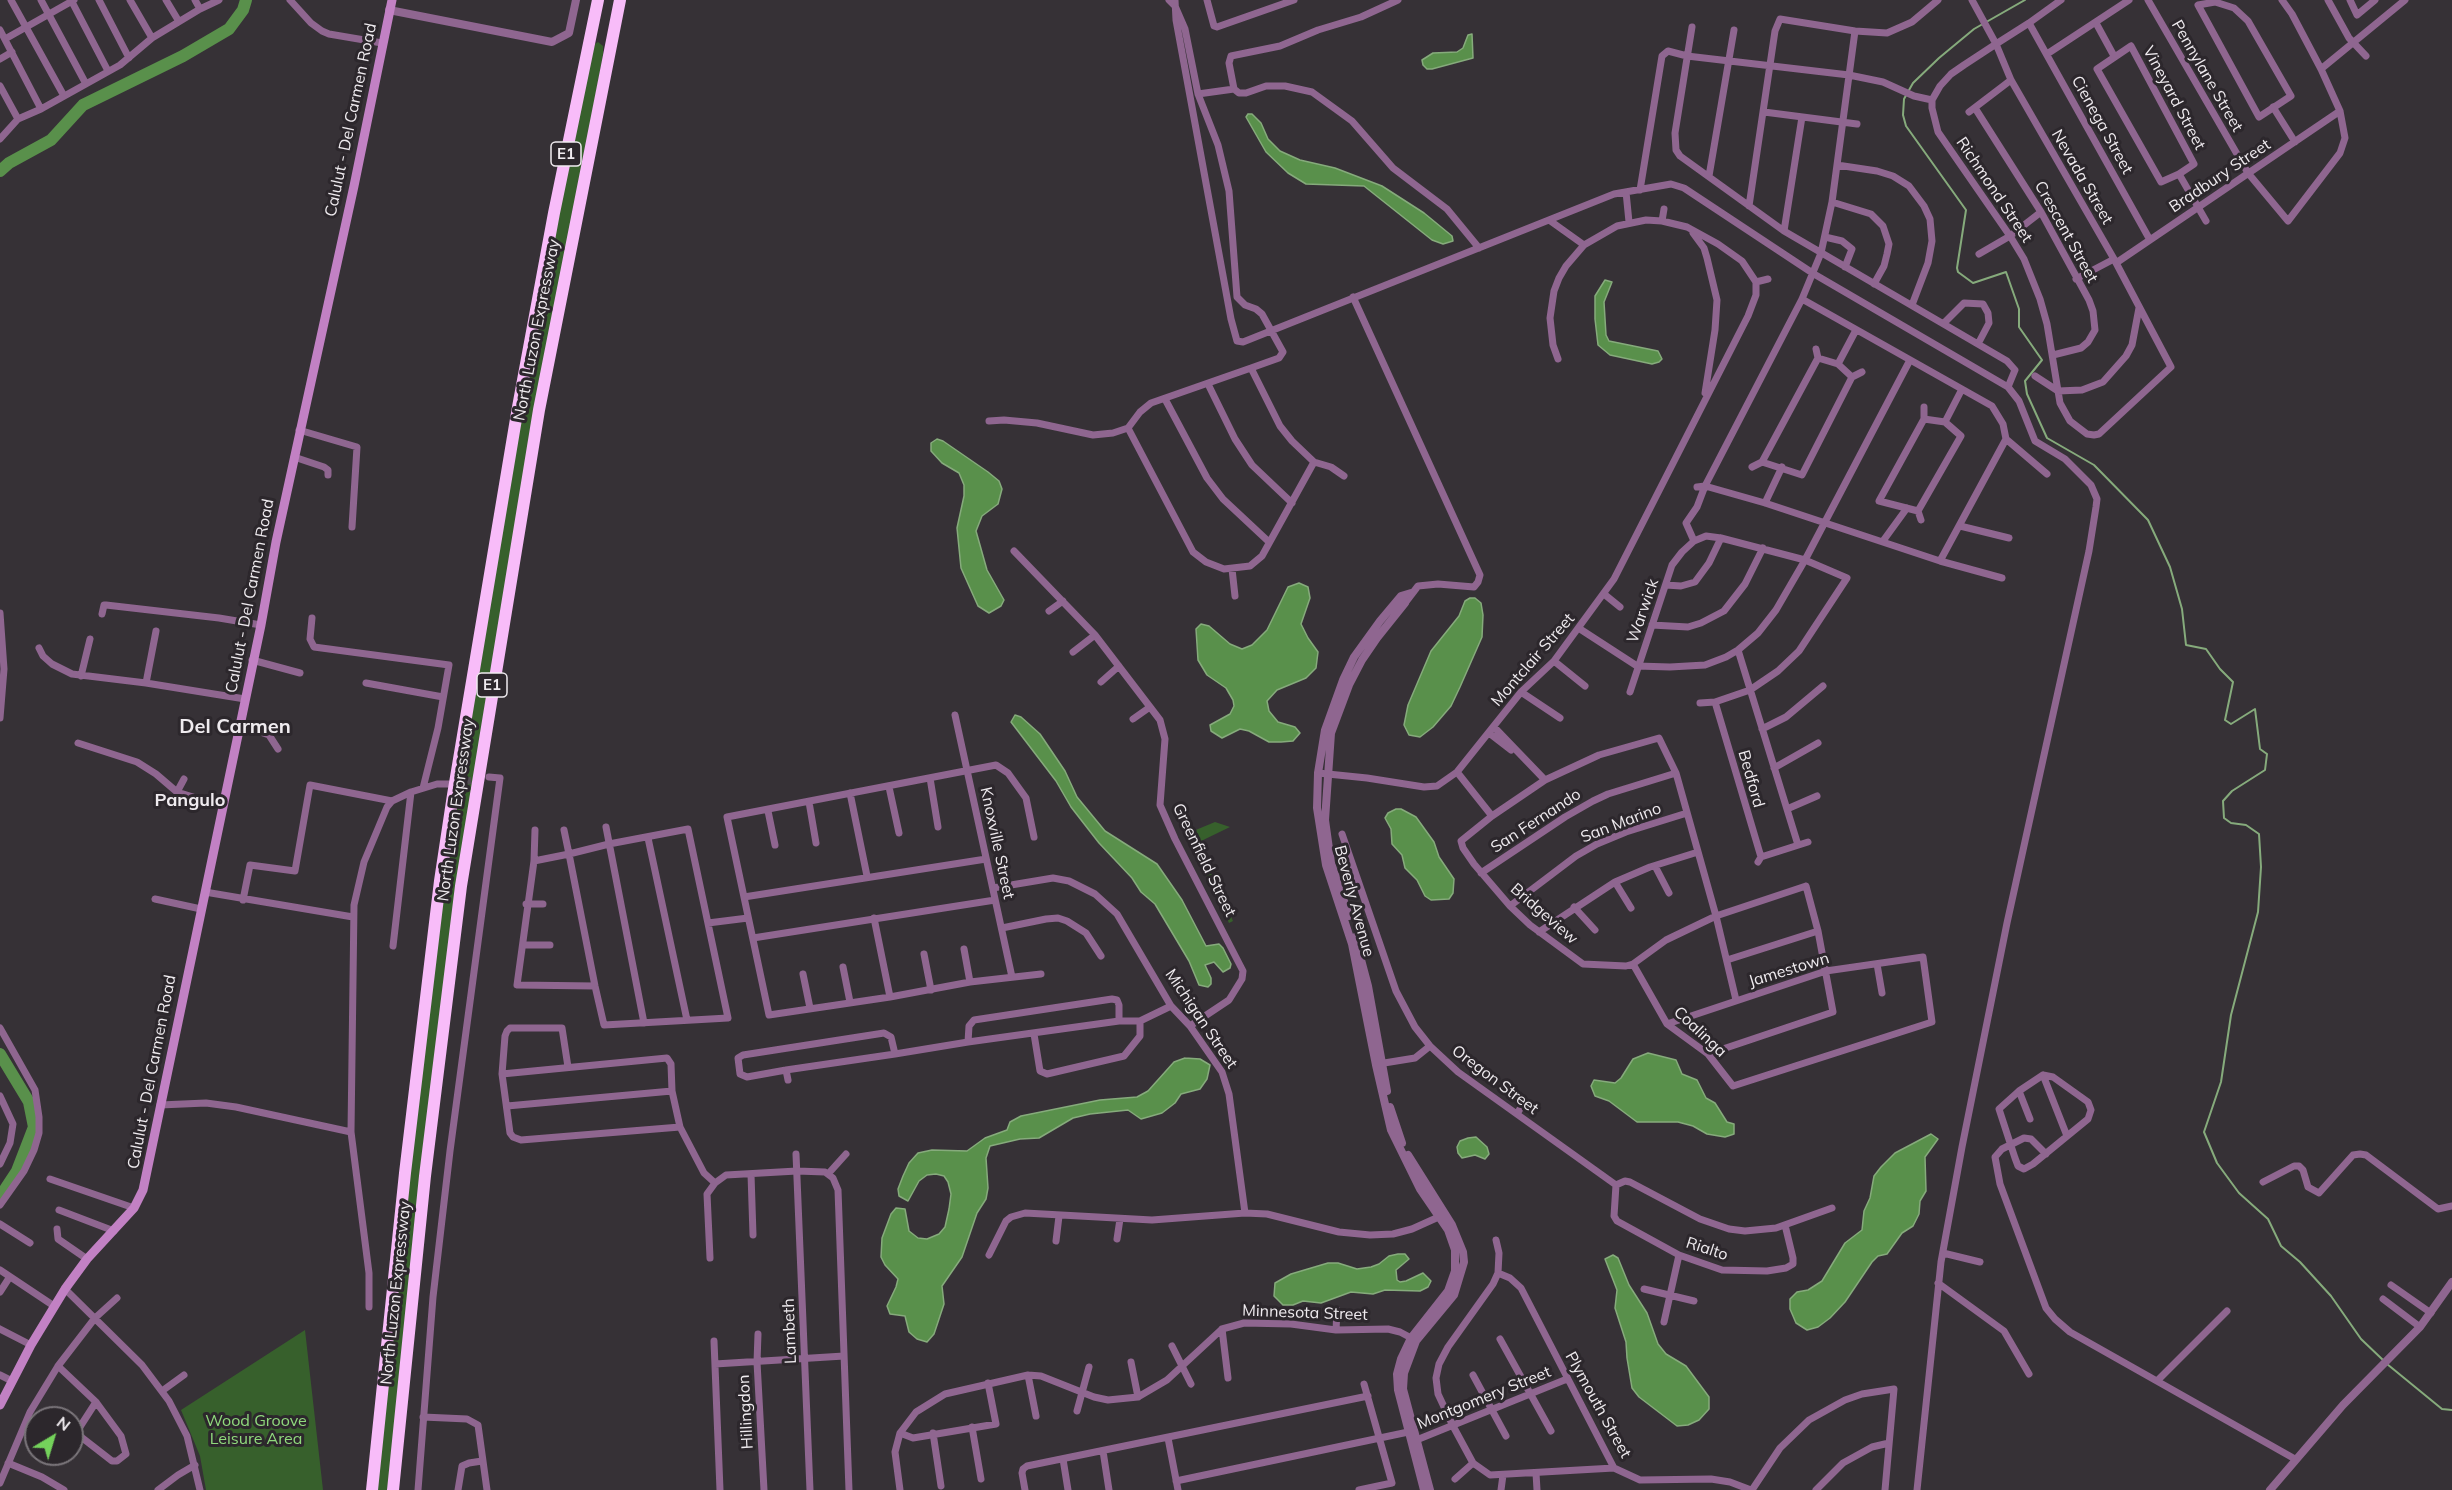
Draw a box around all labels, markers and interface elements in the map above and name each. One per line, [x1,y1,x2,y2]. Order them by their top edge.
street label: Pennylane Street [2167,17,2247,135]
street label: Calulut - Del Carmen Road [321,21,381,219]
street label: Vineyard Street [2139,43,2209,153]
street label: Cienega Street [2067,73,2137,177]
street label: Nevada Street [2047,126,2117,228]
street label: Richmond Street [1952,134,2036,246]
street label: Bradbury Street [2166,135,2274,217]
road number: E1 [551,142,581,166]
street label: Crescent Street [2030,178,2102,286]
street label: North Luzon Expressway [510,238,564,422]
street label: Calulut - Del Carmen Road [222,497,278,695]
street label: Warwick [1623,576,1663,646]
street label: Montclair Street [1487,610,1579,710]
road number: E1 [477,673,507,697]
district label: Del Carmen [179,715,291,739]
street label: North Luzon Expressway [434,717,478,903]
street label: Bedford [1734,748,1768,810]
street label: Knoxville Street [976,785,1018,901]
street label: San Fernando [1487,785,1585,857]
district label: Pangulo [155,790,225,812]
street label: San Marino [1578,799,1664,847]
street label: Greenfield Street [1168,800,1240,920]
street label: Beverly Avenue [1330,843,1378,959]
street label: Bridgeview [1506,879,1582,949]
street label: Jamestown [1746,949,1832,991]
street label: Michigan Street [1161,966,1241,1072]
street label: Calulut - Del Carmen Road [124,973,180,1171]
street label: Coalinga [1670,1003,1730,1061]
street label: Oregon Street [1448,1041,1542,1119]
street label: North Luzon Expressway [377,1200,415,1386]
street label: Rialto [1684,1233,1730,1265]
street label: Lambeth [779,1298,801,1364]
street label: Minnesota Street [1242,1301,1368,1325]
street label: Plymouth Street [1561,1349,1635,1461]
street label: Montgomery Street [1414,1362,1554,1434]
street label: Hillingdon [734,1374,758,1450]
north arrow [24,1406,84,1466]
park label: Wood Groove Leisure Area [205,1411,307,1449]
text: N [53,1412,75,1435]

